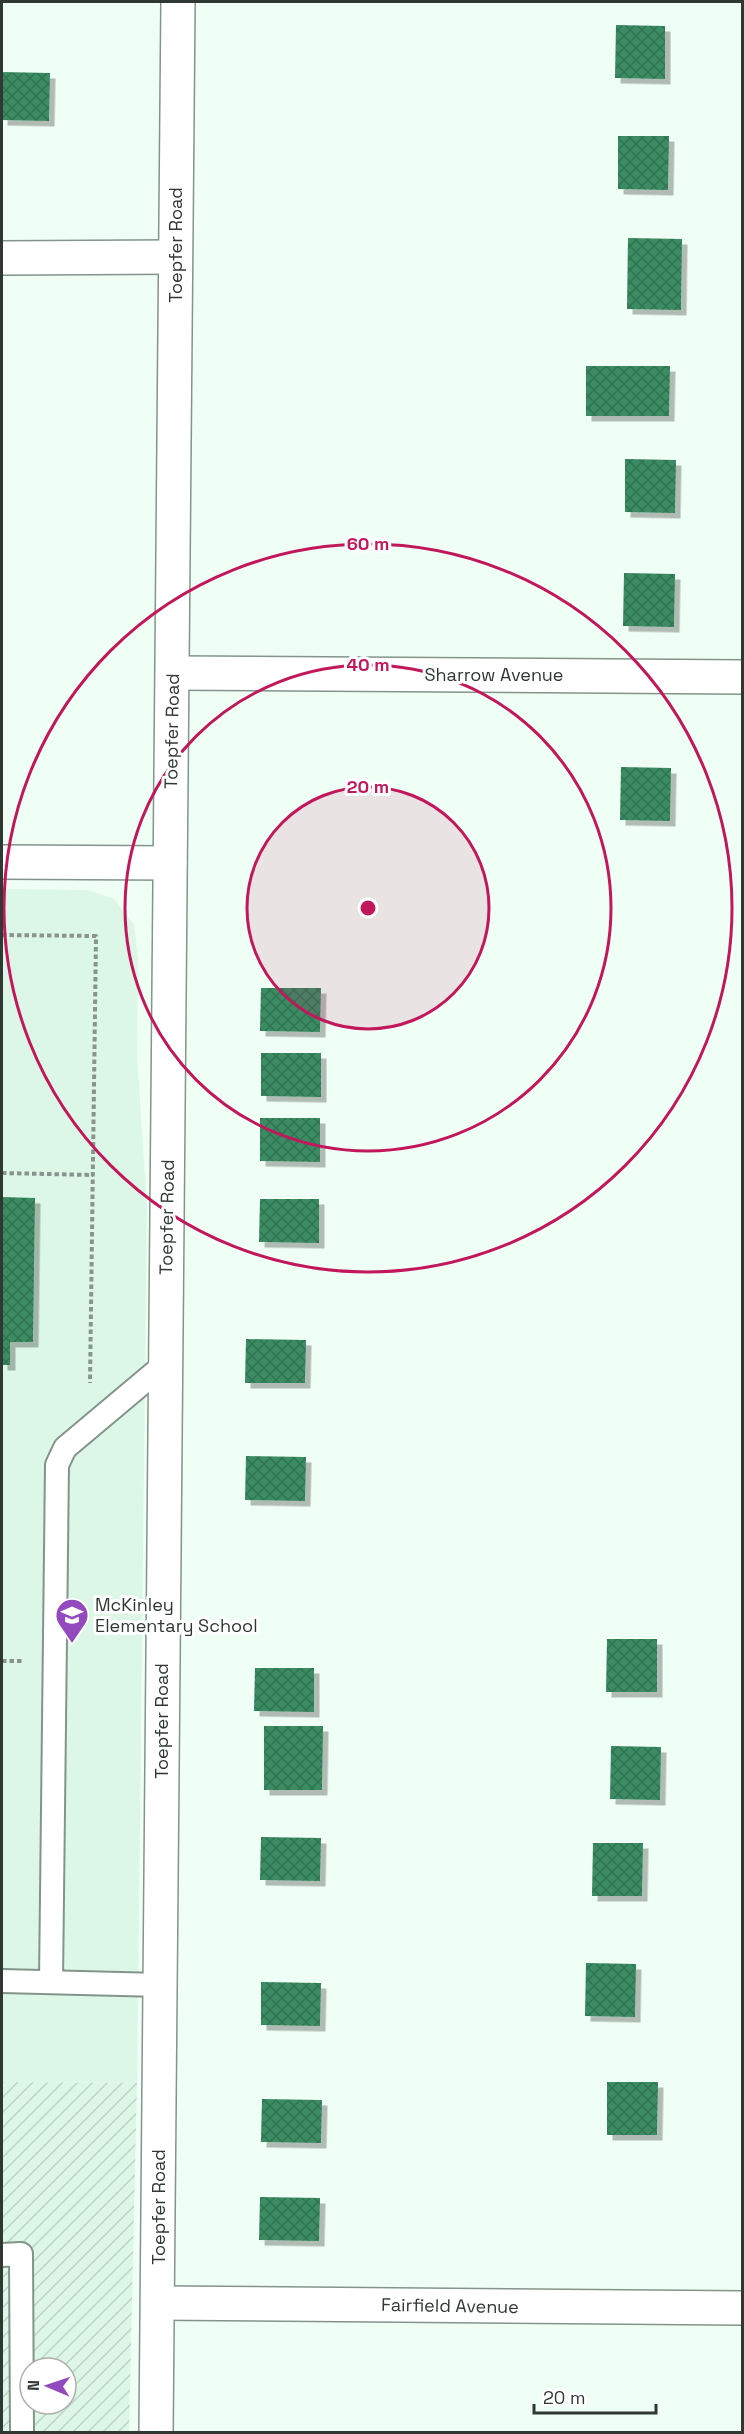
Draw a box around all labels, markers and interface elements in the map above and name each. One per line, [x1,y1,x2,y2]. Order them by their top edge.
street label: Toepfer Road [164,187,187,303]
text: 60 m [347,532,389,555]
text: 40 m [346,653,390,676]
street label: Sharrow Avenue [425,663,564,686]
street label: Toepfer Road [159,673,184,789]
text: 20 m [347,775,389,798]
centre of rings [358,898,378,918]
street label: Toepfer Road [154,1159,179,1275]
place label: McKinley Elementary School [95,1593,258,1637]
school or university icon: McKinley Elementary School [54,1597,90,1644]
street label: Toepfer Road [150,1663,173,1779]
street label: Toepfer Road [147,2149,170,2265]
street label: Fairfield Avenue [381,2293,519,2318]
north arrow [18,2356,78,2416]
scale bar [534,2377,656,2415]
text: N [23,2380,44,2391]
text: 20 m [543,2386,586,2409]

